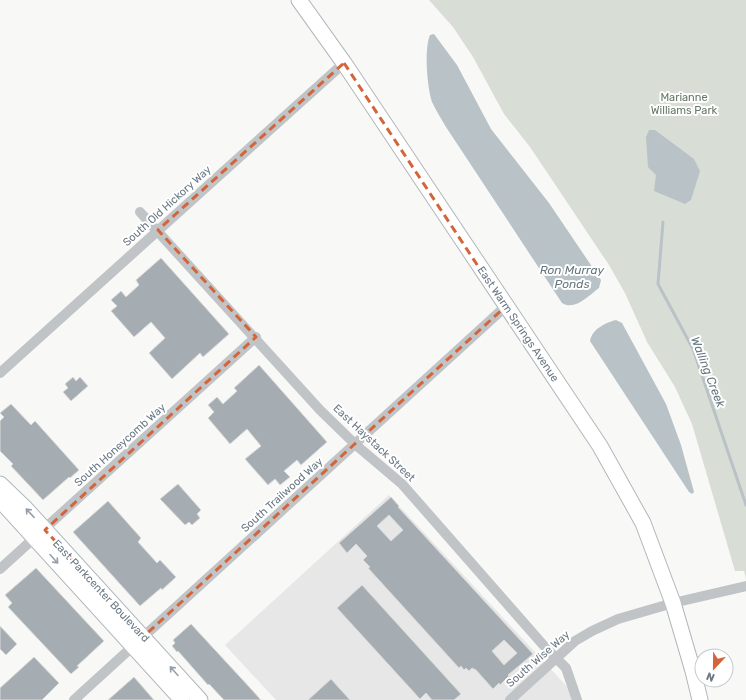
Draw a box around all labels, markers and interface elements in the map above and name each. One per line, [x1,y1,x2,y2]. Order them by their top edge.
park label: Marianne Williams Park [651,91,718,117]
street label: South Old Hickory Way [120,163,214,249]
water label: Ron Murray Ponds [540,263,605,291]
street label: East Warm Springs Avenue [474,264,562,384]
water label: Walling Creek [688,335,728,410]
street label: South Honeycomb Way [72,401,168,489]
street label: East Haystack Street [330,402,418,485]
street label: South Trailwood Way [239,455,325,535]
one-way arrow [25,508,34,518]
street label: East Parkcenter Boulevard [50,537,152,645]
one-way arrow [50,554,59,565]
street label: South Wise Way [504,628,572,690]
north arrow [694,648,734,688]
one-way arrow [169,666,179,676]
text: N [704,669,717,684]

